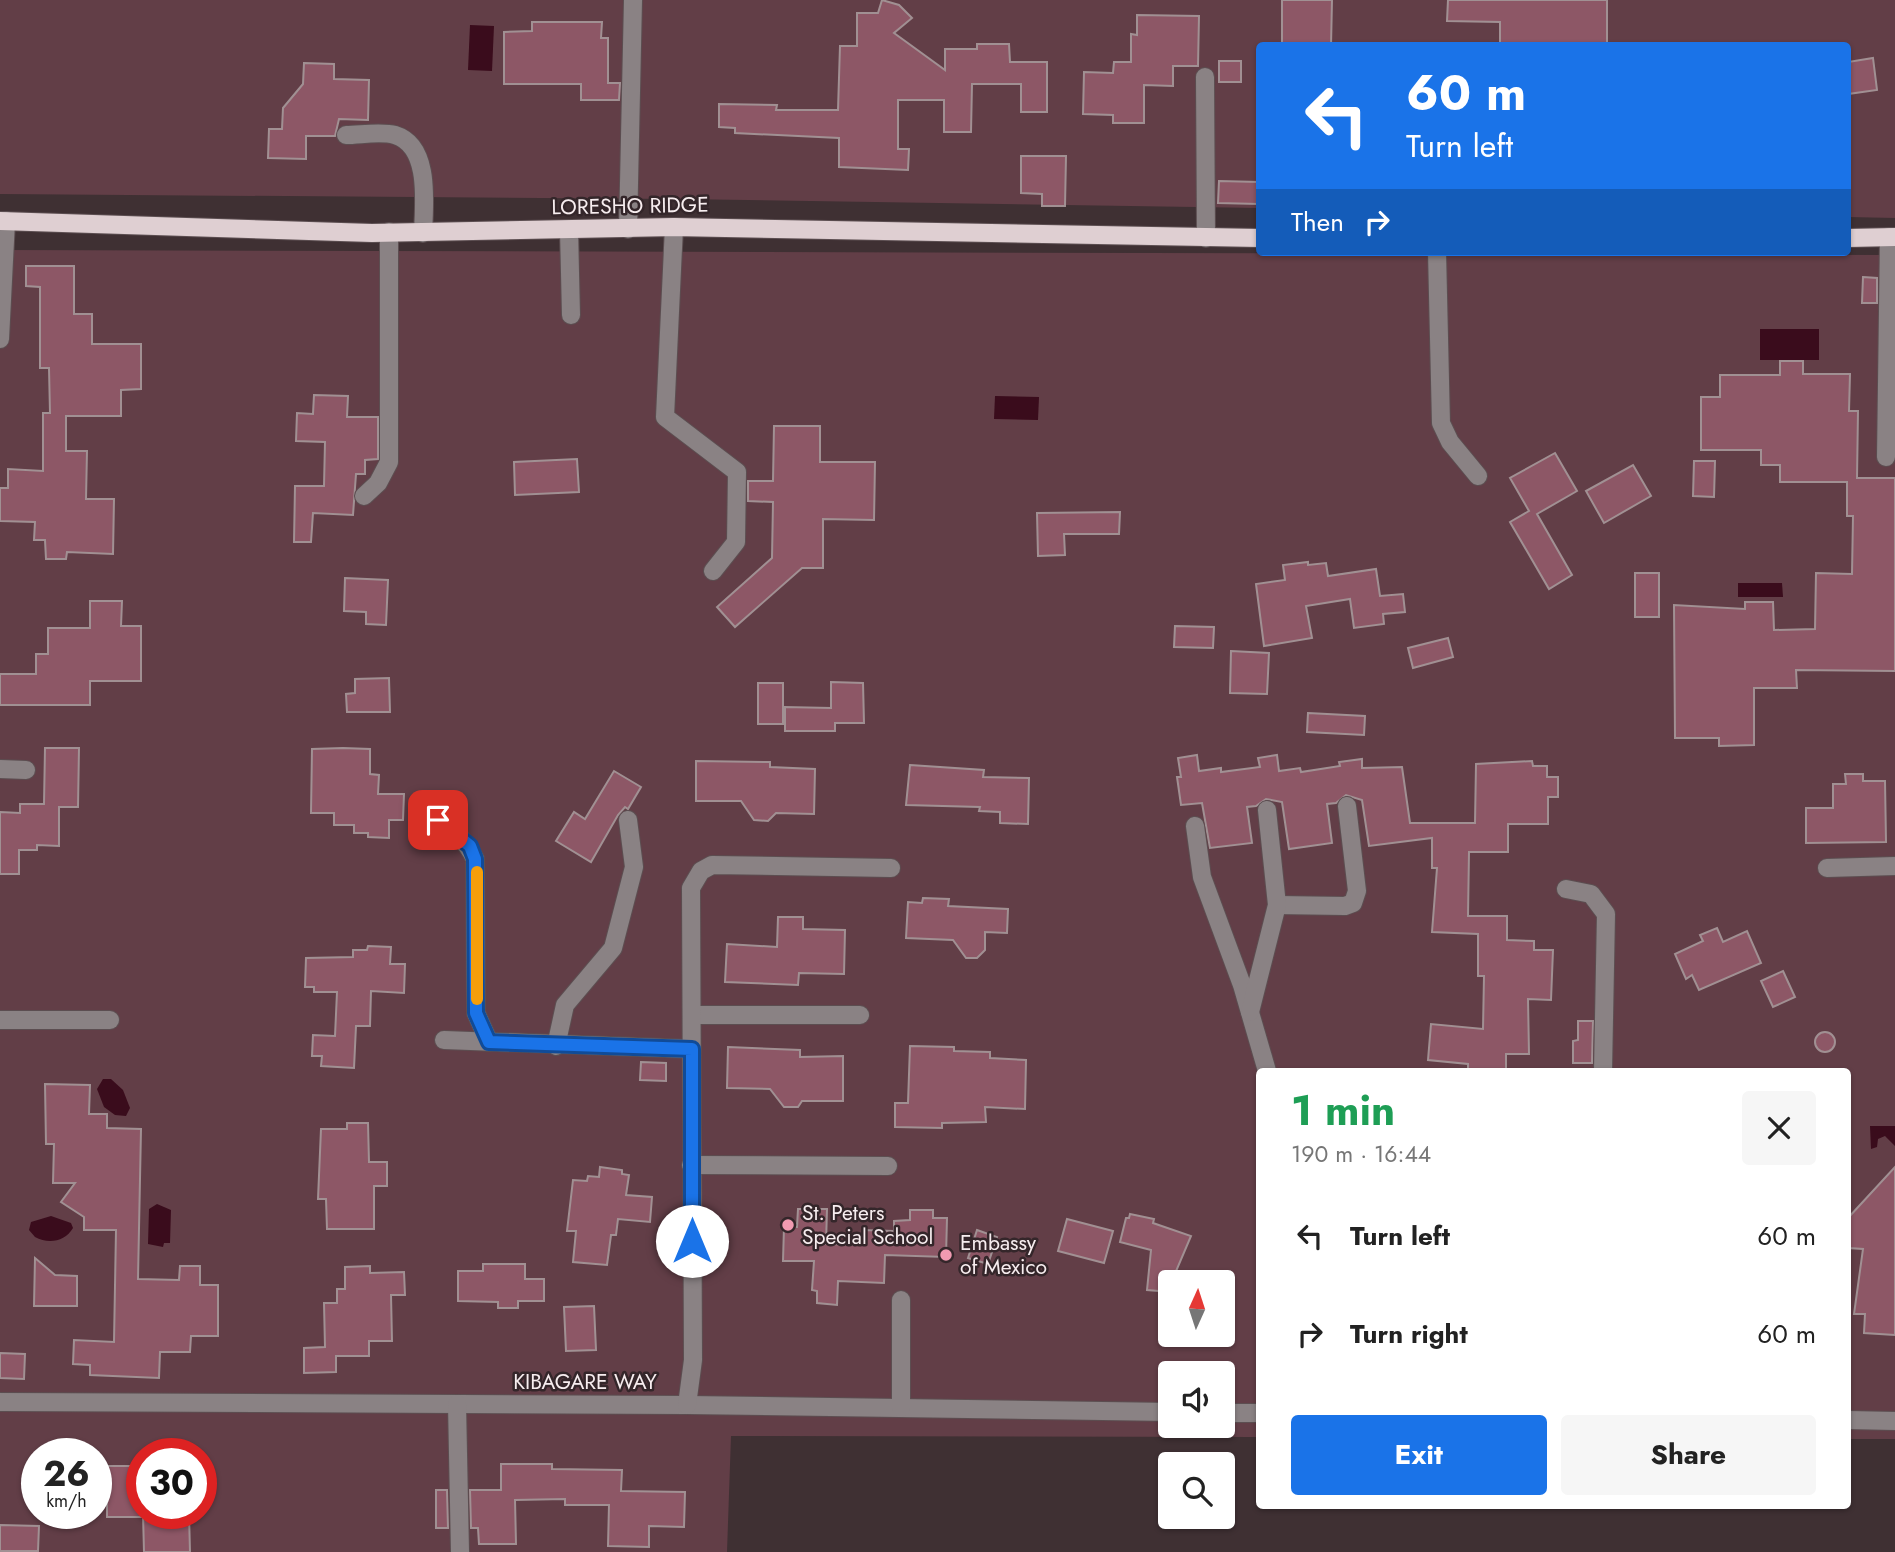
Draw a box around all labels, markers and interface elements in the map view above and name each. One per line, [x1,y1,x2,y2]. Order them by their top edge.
text: 60 m [1406,58,1526,128]
icon: left [1291,70,1382,161]
text: Turn left [1406,123,1513,169]
street label: LORESHO RIDGE [551,190,709,222]
text: Then [1291,203,1344,241]
icon: right [1358,203,1396,241]
pin [408,790,468,850]
icon: arrive [419,801,457,839]
text: 1 min [1291,1080,1395,1141]
button: close [1742,1091,1816,1165]
text: 190 m · 16:44 [1291,1137,1431,1171]
place label: St. Peters Special School [802,1198,933,1252]
position arrow [655,1204,729,1278]
marker: St. Peters Special School [780,1217,796,1233]
icon: left [1291,1217,1329,1255]
text: Turn left [1350,1217,1450,1255]
text: 60 m [1757,1217,1816,1255]
place label: Embassy of Mexico [960,1228,1047,1282]
marker: Embassy of Mexico [938,1247,954,1263]
north arrow [1158,1270,1236,1348]
map controls [1158,1270,1235,1529]
icon: right [1291,1315,1329,1353]
text: Turn right [1350,1315,1468,1353]
text: 60 m [1757,1315,1816,1353]
button: sound [1158,1361,1235,1438]
street label: KIBAGARE WAY [513,1367,657,1397]
button: Exit [1291,1415,1547,1495]
button: Share [1561,1415,1816,1495]
speed limit sign: 30 [126,1438,217,1529]
text: 26 [43,1449,90,1499]
button: search [1158,1452,1235,1529]
text: km/h [46,1488,87,1514]

